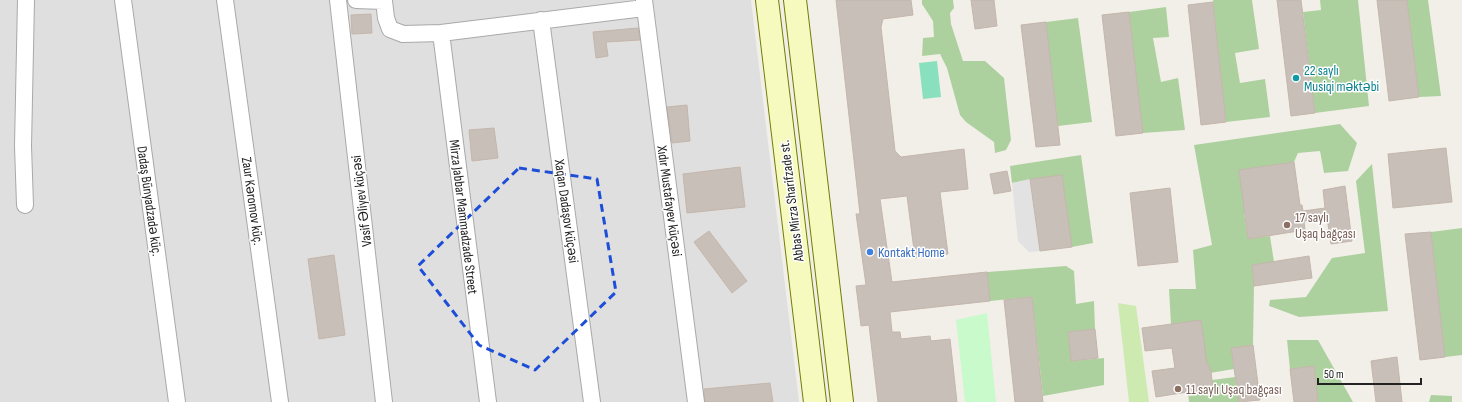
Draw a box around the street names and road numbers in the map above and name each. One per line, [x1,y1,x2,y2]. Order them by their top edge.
street label: Mirza Jabbar Mammadzade Street [446,139,481,295]
street label: Abbas Mirza Sharifzade st. [776,139,808,264]
street label: Xıdır Mustafayev küçəsi [653,144,686,258]
street label: Dadaş Bünyadzadə küç. [133,145,166,257]
street label: Vasif Əliyev küçəsi [347,154,376,248]
street label: Zaur Kəromov küç. [238,156,267,246]
street label: Xaqan Dadaşov küçəsi [551,157,582,264]

